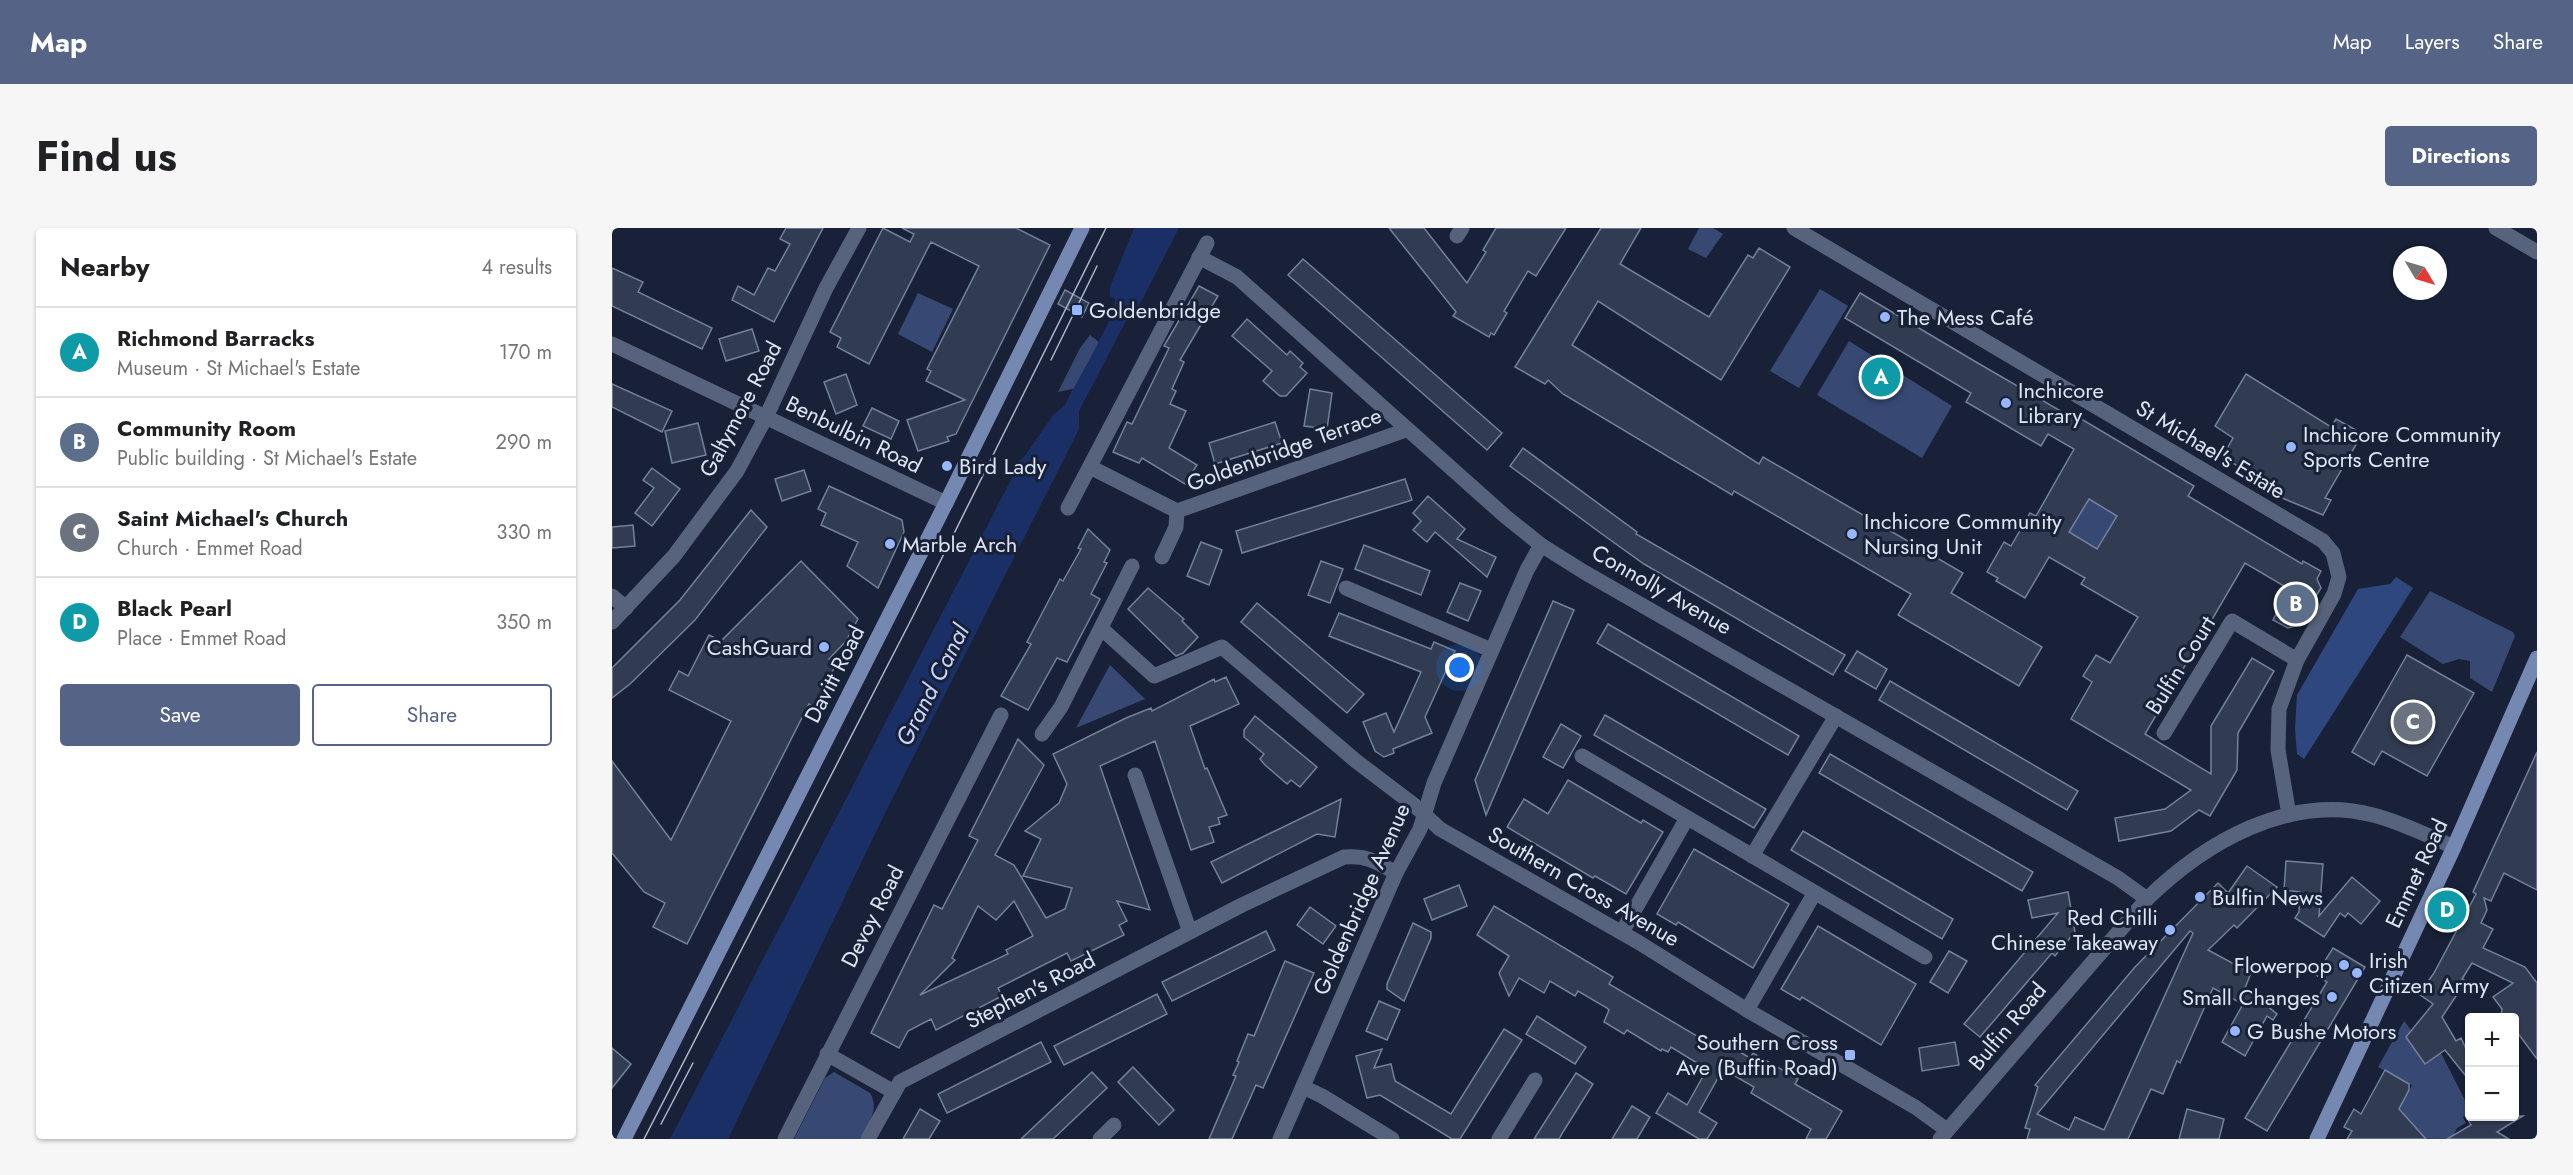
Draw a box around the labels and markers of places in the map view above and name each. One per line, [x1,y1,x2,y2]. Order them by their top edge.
place label: Goldenbridge [1089,294,1221,326]
place label: The Mess Café [1897,301,2033,333]
marker: Goldenbridge [1070,303,1084,317]
marker: The Mess Café [1878,310,1892,324]
pin: A [1862,354,1900,400]
place label: Inchicore Library [2018,374,2104,431]
marker: Inchicore Library [1999,396,2013,410]
place label: Inchicore Community Sports Centre [2303,418,2501,475]
marker: Inchicore Community Sports Centre [2284,440,2298,454]
place label: Bird Lady [959,450,1047,482]
marker: Bird Lady [940,459,954,473]
place label: Inchicore Community Nursing Unit [1864,505,2062,562]
marker: Inchicore Community Nursing Unit [1845,527,1859,541]
place label: Marble Arch [902,528,1017,560]
marker: Marble Arch [883,537,897,551]
pin: B [2276,582,2316,626]
place label: CashGuard [707,631,812,663]
marker: CashGuard [817,640,831,654]
pin: C [2394,700,2432,744]
place label: Bulfin News [2212,881,2323,913]
pin: D [2428,888,2466,932]
marker: Bulfin News [2193,890,2207,904]
place label: Red Chilli Chinese Takeaway [1991,901,2158,958]
marker: Red Chilli Chinese Takeaway [2163,923,2177,937]
place label: Irish Citizen Army [2369,944,2489,1001]
place label: Flowerpop [2234,949,2332,981]
marker: Flowerpop [2337,958,2351,972]
marker: Irish Citizen Army [2350,966,2364,980]
place label: Small Changes [2182,981,2320,1013]
marker: Small Changes [2325,990,2339,1004]
place label: G Bushe Motors [2247,1015,2396,1047]
marker: G Bushe Motors [2228,1024,2242,1038]
place label: Southern Cross Ave (Buffin Road) [1676,1026,1838,1083]
marker: Southern Cross Ave (Buffin Road) [1843,1048,1857,1062]

